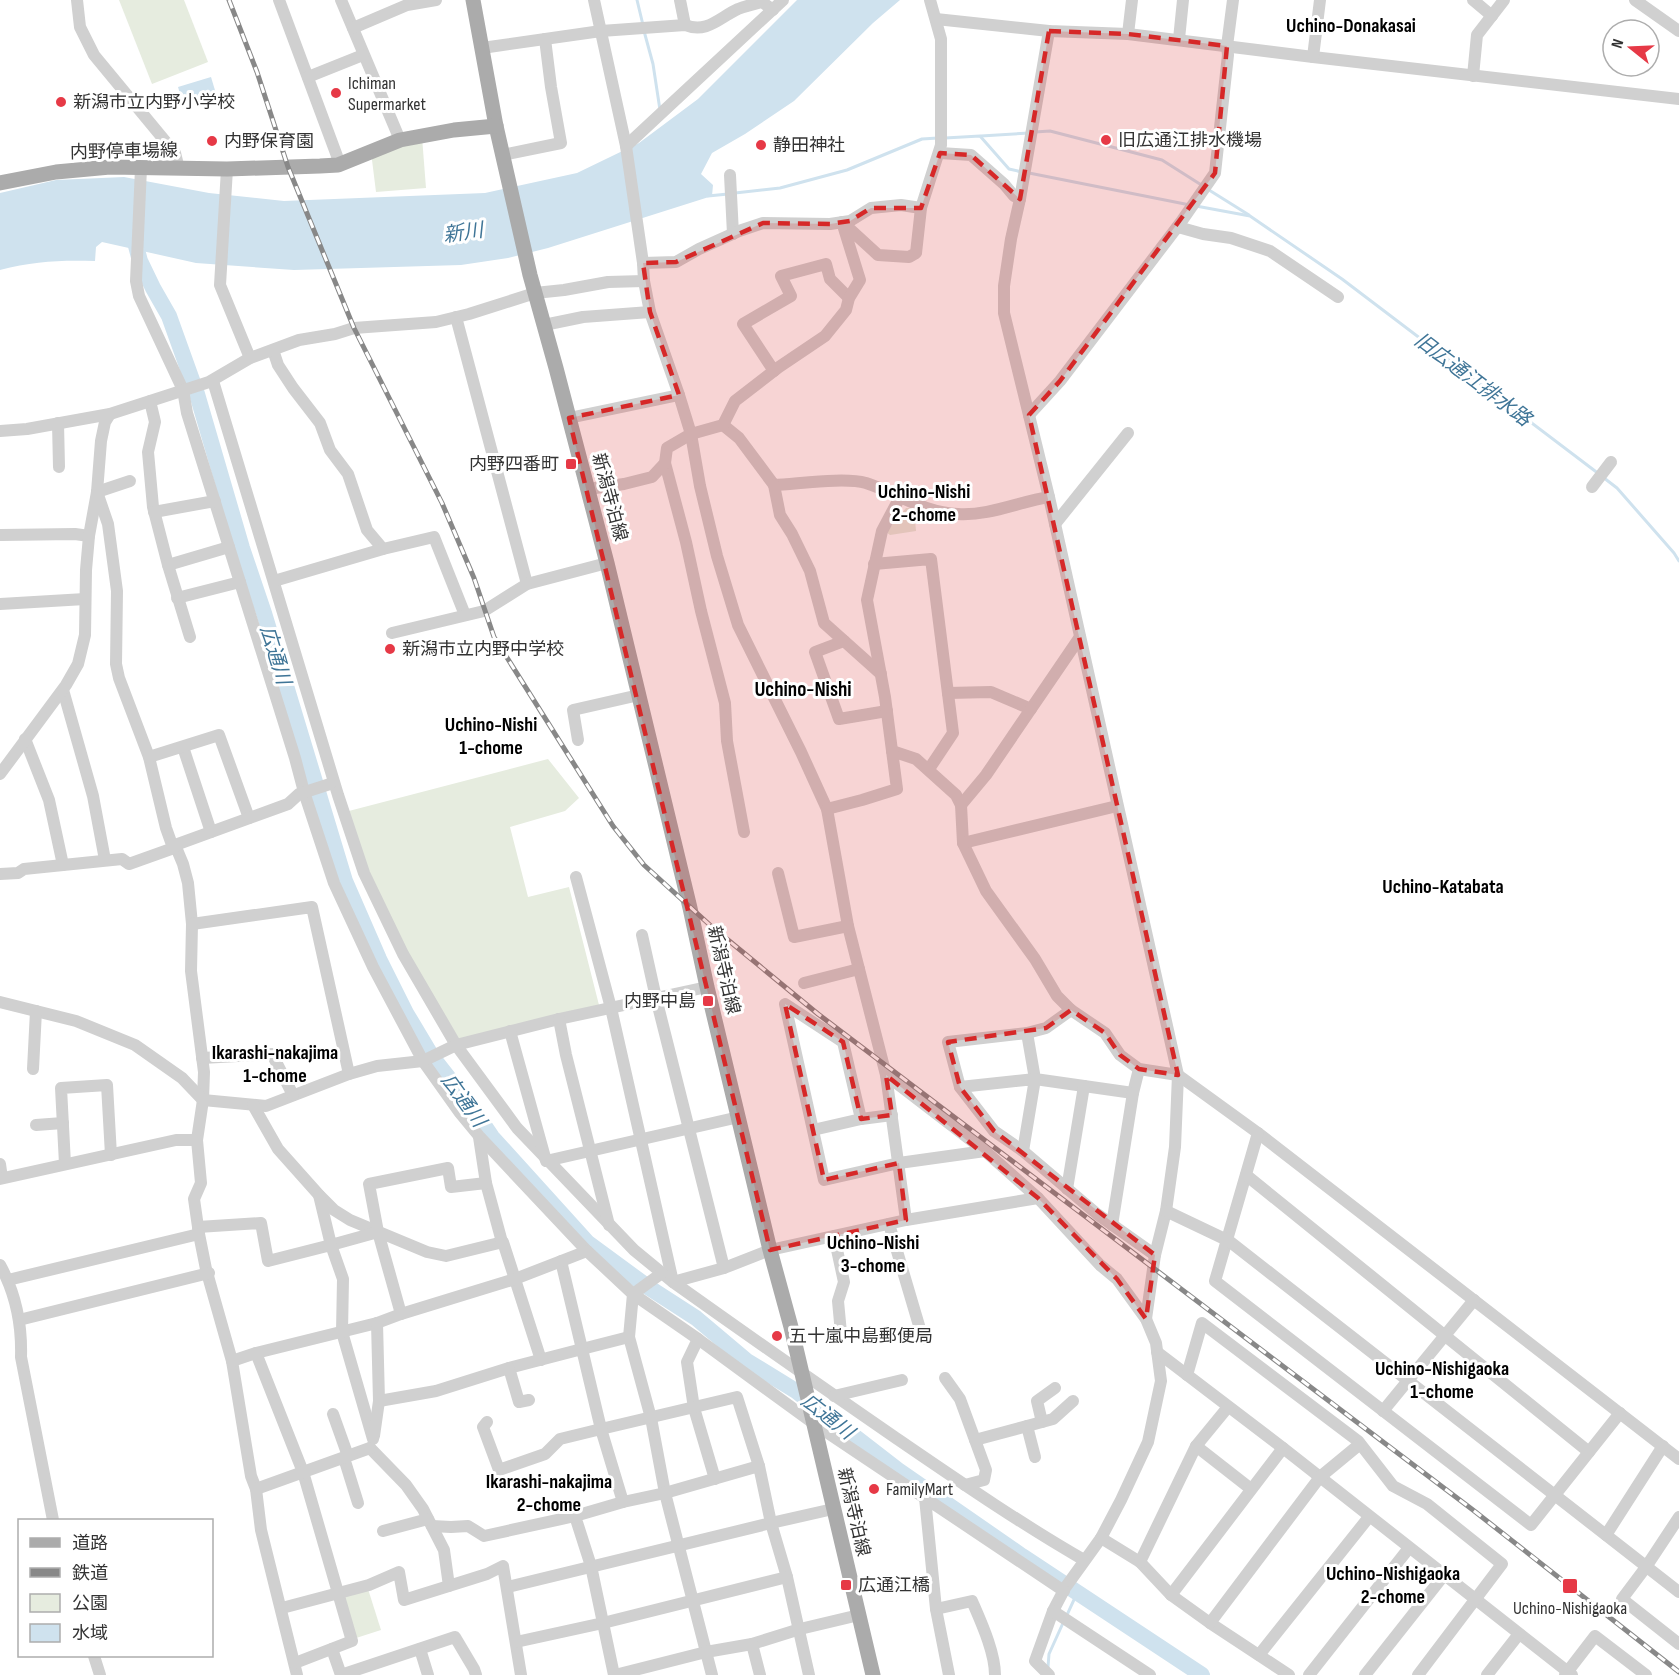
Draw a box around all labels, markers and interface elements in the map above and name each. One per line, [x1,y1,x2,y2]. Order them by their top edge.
district label: Uchino-Donakasai [1286,14,1416,38]
north arrow [1601,18,1661,78]
text: N [1608,37,1629,51]
place label: Ichiman Supermarket [348,73,427,115]
marker: Ichiman Supermarket [329,86,343,100]
place label: 新潟市立内野小学校 [73,92,235,113]
marker: 新潟市立内野小学校 [54,95,68,109]
place label: 旧広通江排水機場 [1118,130,1262,151]
place label: 内野保育園 [224,131,314,152]
marker: 旧広通江排水機場 [1099,133,1113,147]
marker: 内野保育園 [205,134,219,148]
place label: 静田神社 [773,135,845,156]
marker: 静田神社 [754,138,768,152]
street label: 内野停車場線 [70,140,178,163]
water label: 新川 [442,218,487,248]
water label: 旧広通江排水路 [1409,328,1537,433]
street label: 新潟寺泊線 [588,451,631,543]
place label: 内野四番町 [469,454,559,475]
marker: 内野四番町 [564,457,578,471]
district label: Uchino-Nishi 2-chome [878,480,970,527]
water label: 広通川 [255,623,296,689]
place label: 新潟市立内野中学校 [402,639,564,660]
marker: 新潟市立内野中学校 [383,642,397,656]
district label: Uchino-Nishi [754,677,852,702]
district label: Uchino-Nishi 1-chome [445,713,537,760]
district label: Uchino-Katabata [1382,875,1504,899]
street label: 新潟寺泊線 [703,924,744,1016]
place label: 内野中島 [624,991,696,1012]
marker: 内野中島 [701,994,715,1008]
district label: Ikarashi-nakajima 1-chome [212,1041,338,1088]
water label: 広通川 [436,1069,492,1134]
district label: Uchino-Nishi 3-chome [827,1231,919,1278]
place label: 五十嵐中島郵便局 [789,1326,933,1347]
marker: 五十嵐中島郵便局 [770,1329,784,1343]
district label: Uchino-Nishigaoka 1-chome [1375,1357,1509,1404]
water label: 広通川 [796,1389,860,1446]
street label: 新潟寺泊線 [833,1466,874,1558]
district label: Ikarashi-nakajima 2-chome [486,1470,612,1517]
place label: FamilyMart [886,1479,954,1500]
marker: FamilyMart [867,1482,881,1496]
legend [18,1519,213,1657]
text: 道路 [72,1533,108,1554]
district label: Uchino-Nishigaoka 2-chome [1326,1562,1460,1609]
text: 鉄道 [72,1563,108,1584]
place label: 広通江橋 [858,1575,930,1596]
marker: Uchino-Nishigaoka [1561,1577,1579,1595]
marker: 広通江橋 [839,1578,853,1592]
text: 公園 [72,1593,108,1614]
place label: Uchino-Nishigaoka [1513,1598,1627,1619]
text: 水域 [72,1623,108,1644]

